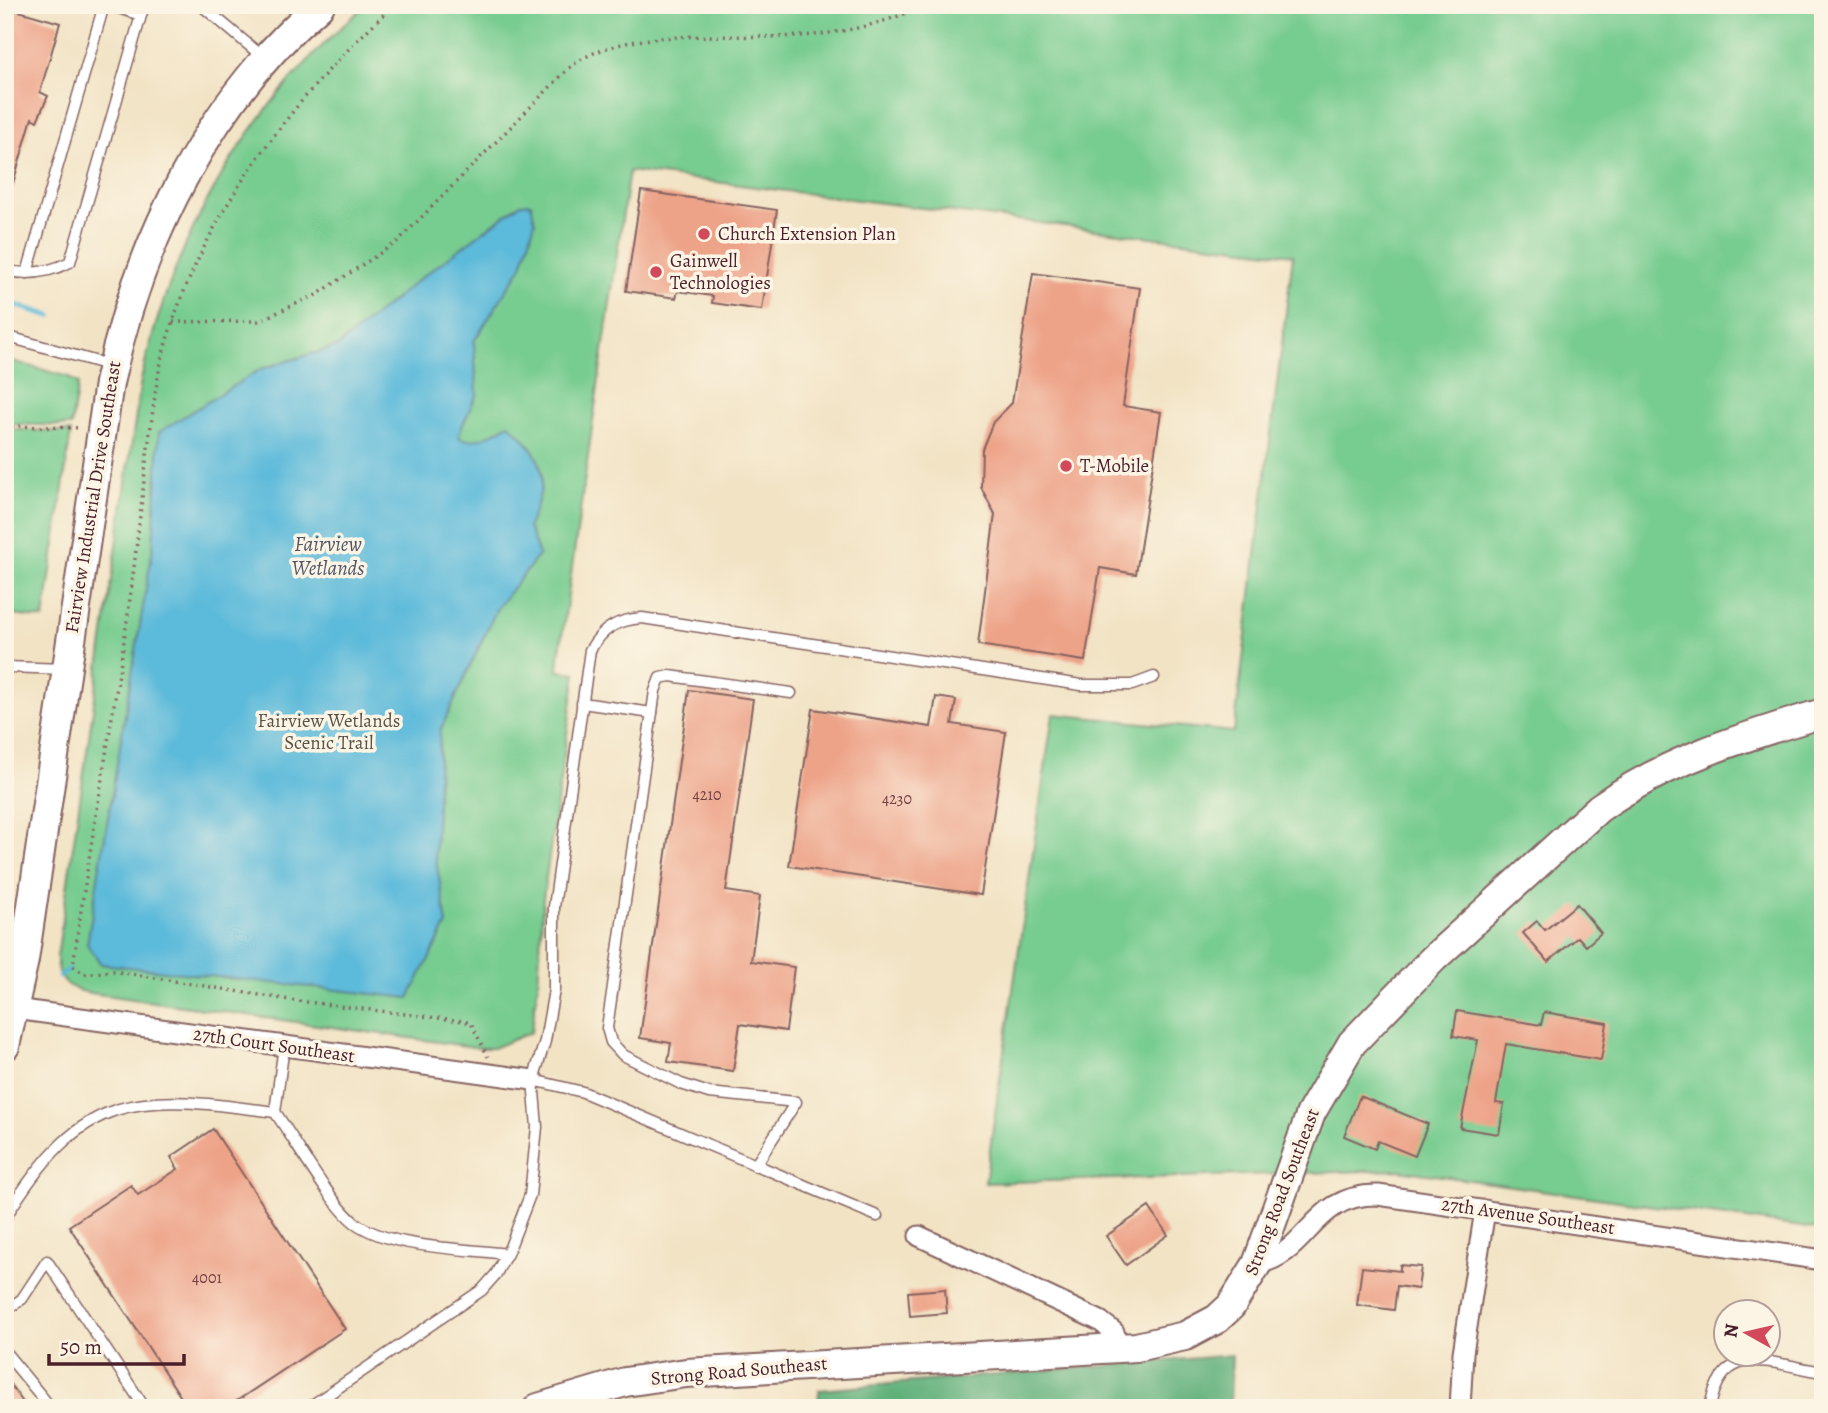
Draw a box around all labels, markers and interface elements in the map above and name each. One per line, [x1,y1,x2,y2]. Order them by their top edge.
place label: Church Extension Plan [718,221,896,247]
marker: Church Extension Plan [696,226,712,242]
place label: Gainwell Technologies [670,248,771,296]
marker: Gainwell Technologies [648,264,664,280]
street label: Fairview Industrial Drive Southeast [59,359,127,635]
place label: T-Mobile [1080,453,1149,479]
marker: T-Mobile [1058,458,1074,474]
water label: Fairview Wetlands [292,530,364,582]
park label: Fairview Wetlands Scenic Trail [258,708,400,756]
house number: 4210 [693,784,721,806]
house number: 4230 [882,788,912,810]
street label: 27th Court Southeast [192,1021,356,1069]
street label: Strong Road Southeast [1238,1105,1326,1279]
street label: 27th Avenue Southeast [1440,1191,1616,1241]
house number: 4001 [192,1267,222,1289]
north arrow [1713,1298,1783,1368]
scale bar [49,1322,184,1366]
text: N [1717,1322,1745,1339]
text: 50 m [60,1333,102,1361]
street label: Strong Road Southeast [650,1350,828,1392]

